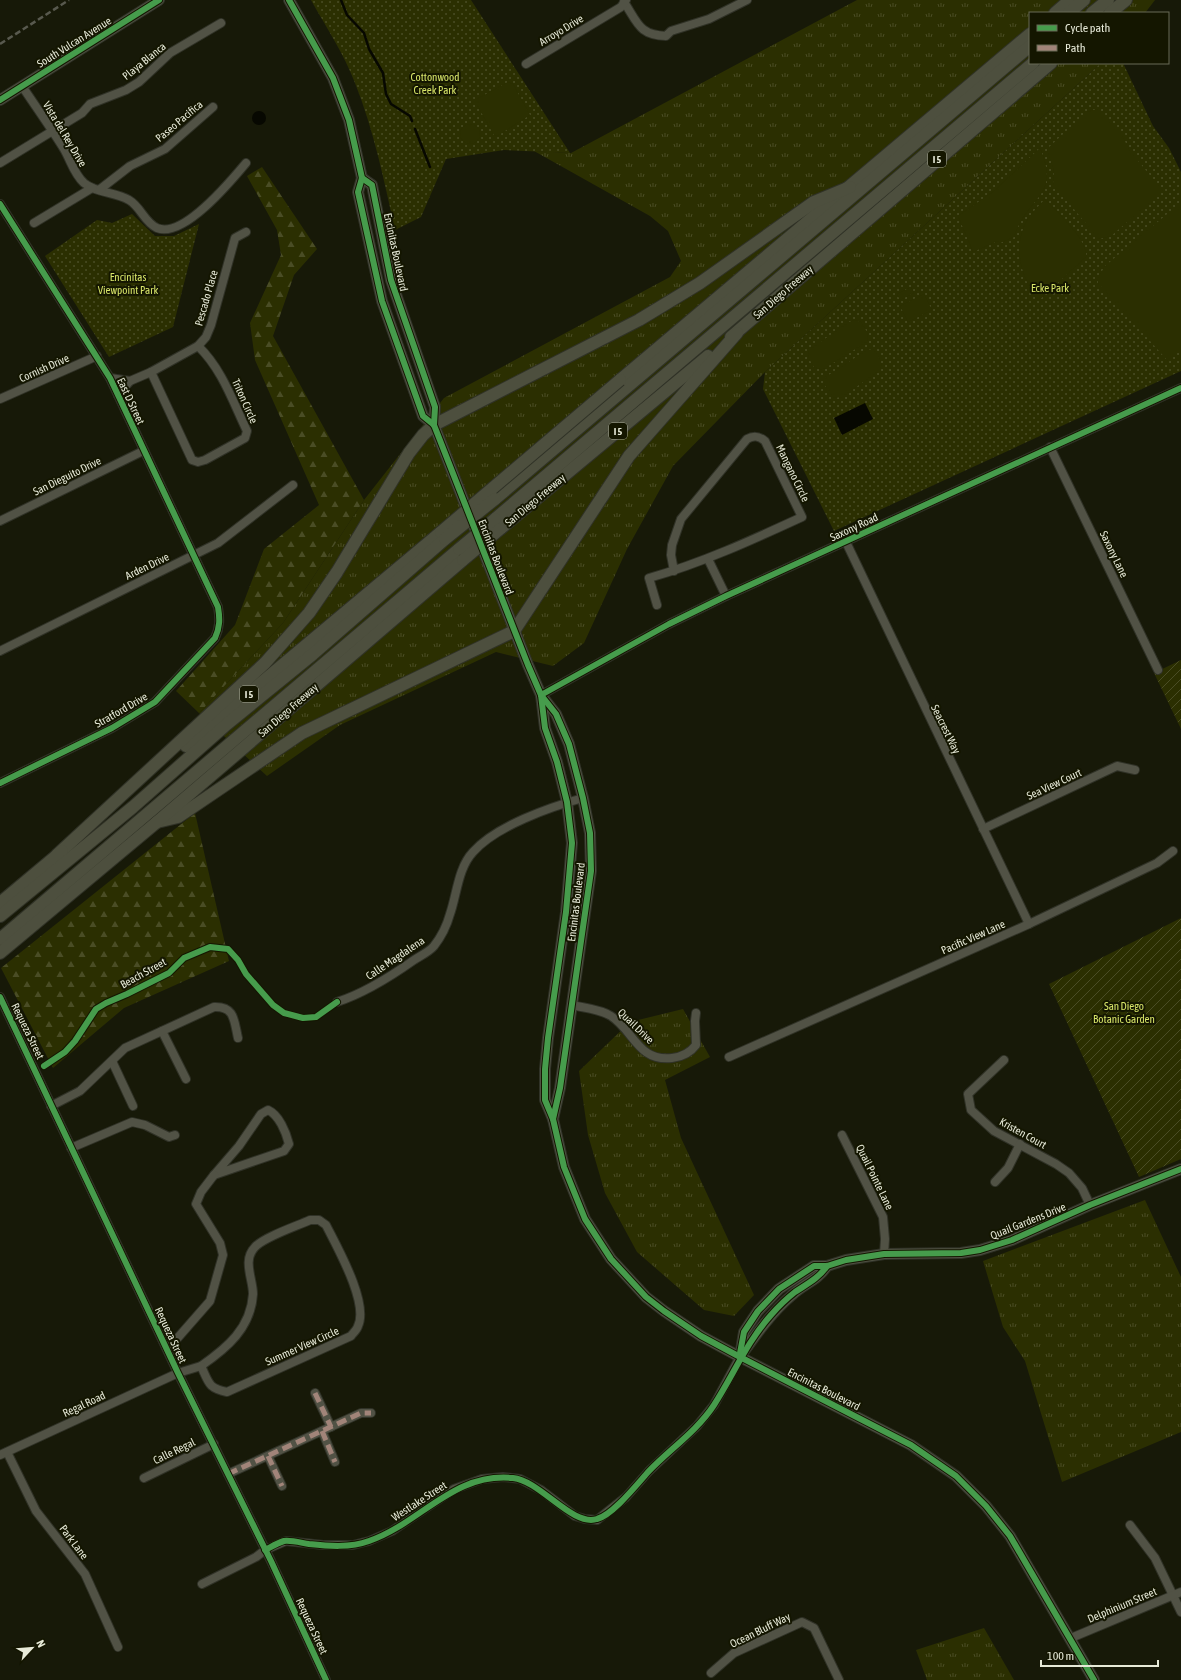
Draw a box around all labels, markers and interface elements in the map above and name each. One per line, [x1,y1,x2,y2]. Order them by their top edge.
street label: Arroyo Drive [537,12,585,48]
legend [1029,12,1169,64]
street label: South Vulcan Avenue [35,14,113,70]
text: Cycle path [1065,21,1110,35]
street label: Playa Blanca [120,40,168,82]
text: Path [1065,41,1086,55]
park label: Cottonwood Creek Park [411,71,459,96]
street label: Paseo Pacifica [153,98,205,144]
street label: Vista del Rey Drive [41,99,89,169]
road number: I 5 [928,151,946,167]
street label: Encinitas Boulevard [382,212,410,292]
street label: San Diego Freeway [751,263,816,321]
street label: Pescado Place [192,269,220,327]
park label: Encinitas Viewpoint Park [98,271,158,296]
park label: Ecke Park [1031,282,1069,294]
street label: Cornish Drive [17,352,71,384]
street label: East D Street [115,376,147,426]
street label: Triton Circle [230,377,260,425]
road number: I 5 [609,423,627,439]
street label: Mangano Circle [774,442,812,504]
street label: San Dieguito Drive [31,454,103,498]
street label: San Diego Freeway [502,471,568,529]
street label: Saxony Road [828,511,880,543]
street label: Encinitas Boulevard [476,518,516,596]
street label: Saxony Lane [1098,529,1130,579]
street label: Arden Drive [123,550,171,582]
street label: San Diego Freeway [256,681,321,739]
road number: I 5 [240,686,258,702]
street label: Stratford Drive [93,690,149,730]
street label: Seacrest Way [929,703,963,756]
street label: Sea View Court [1025,766,1083,802]
street label: Encinitas Boulevard [565,862,587,942]
street label: Pacific View Lane [939,918,1007,956]
street label: Calle Magdalena [364,934,426,982]
street label: Beach Street [118,956,168,990]
park label: San Diego Botanic Garden [1093,1000,1155,1025]
street label: Requeza Street [9,1001,47,1061]
street label: Quail Drive [616,1006,656,1046]
street label: Kristen Court [997,1115,1049,1151]
street label: Quail Pointe Lane [854,1142,896,1212]
street label: Quail Gardens Drive [989,1200,1067,1242]
street label: Requeza Street [153,1305,189,1365]
street label: Summer View Circle [263,1324,341,1368]
street label: Encinitas Boulevard [786,1366,862,1412]
street label: Regal Road [61,1389,107,1419]
street label: Calle Regal [151,1436,197,1466]
street label: Westlake Street [389,1479,449,1523]
street label: Park Lane [57,1523,91,1561]
street label: Delphinium Street [1086,1585,1158,1625]
street label: Requeza Street [294,1596,330,1656]
street label: Ocean Bluff Way [728,1610,793,1650]
north arrow [12,1628,52,1668]
text: N [34,1638,48,1649]
scale bar [1041,1642,1158,1668]
text: 100 m [1047,1649,1074,1663]

